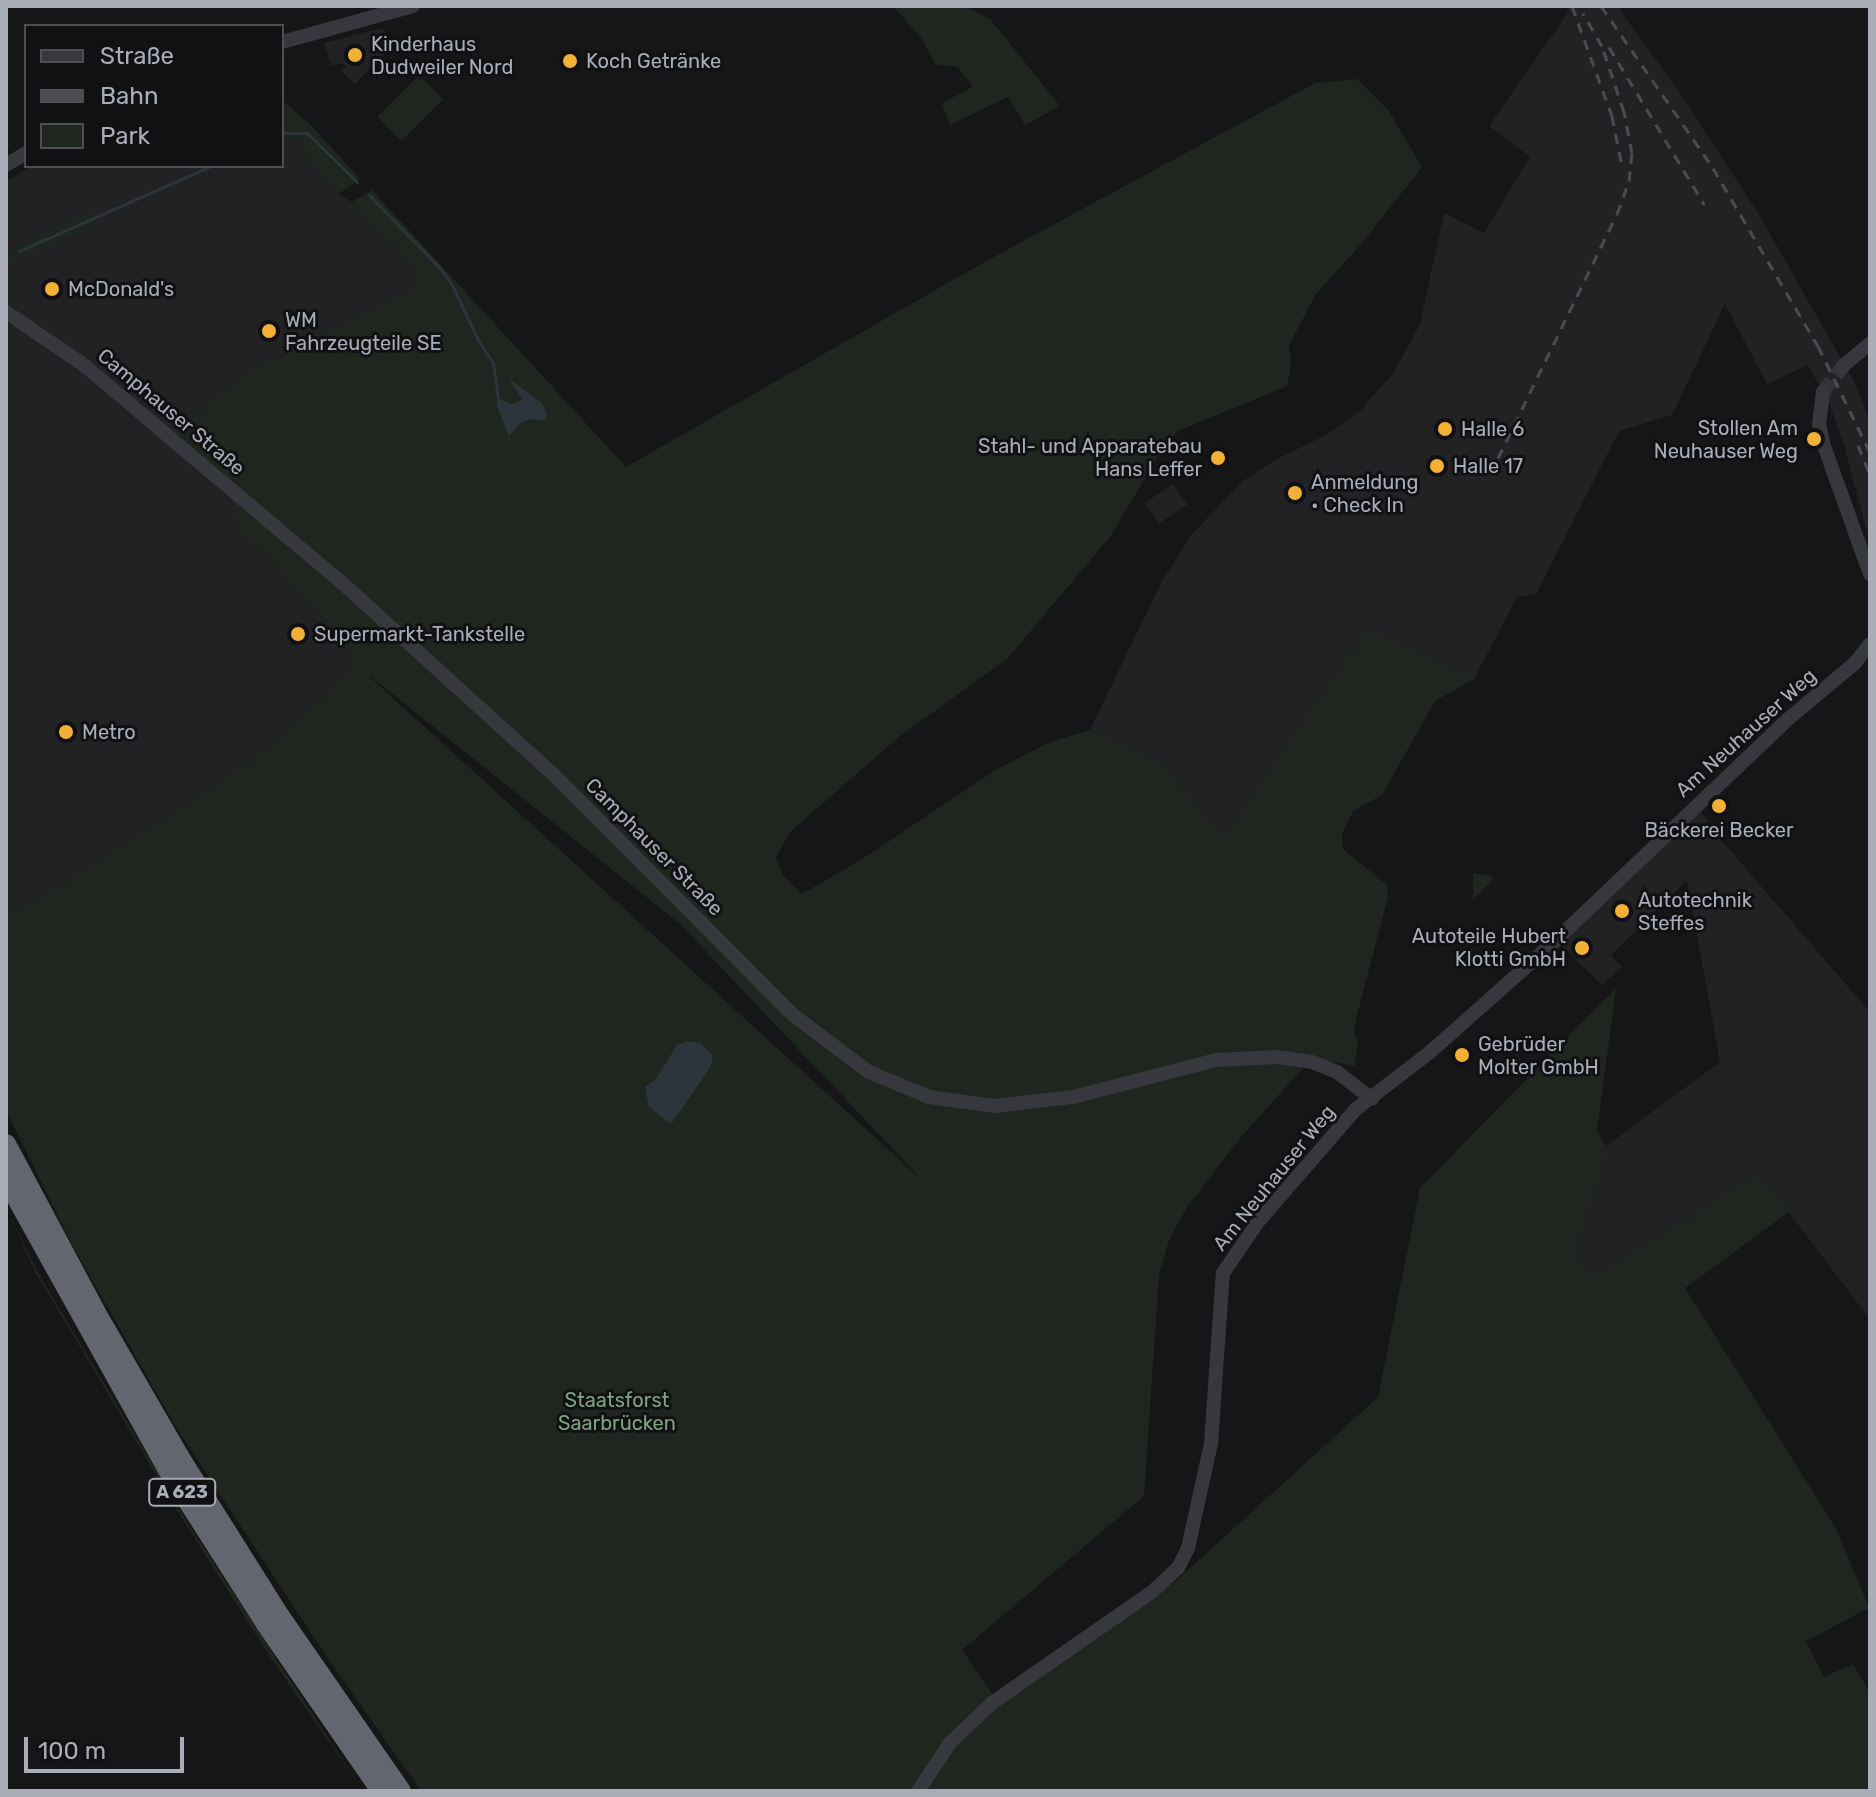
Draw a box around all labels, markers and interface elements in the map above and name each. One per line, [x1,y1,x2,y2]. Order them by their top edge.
legend [24,24,284,168]
place label: Kinderhaus Dudweiler Nord [371,32,514,79]
text: Straße [100,42,174,70]
marker: Kinderhaus Dudweiler Nord [346,46,364,64]
place label: Koch Getränke [586,49,721,73]
marker: Koch Getränke [561,52,579,70]
text: Bahn [100,82,158,110]
text: Park [100,122,150,150]
place label: McDonald's [68,277,174,301]
marker: McDonald's [43,280,61,298]
place label: WM Fahrzeugteile SE [285,308,442,355]
marker: WM Fahrzeugteile SE [260,322,278,340]
street label: Camphauser Straße [92,343,250,481]
place label: Stollen Am Neuhauser Weg [1653,416,1798,463]
place label: Halle 6 [1461,417,1524,441]
marker: Halle 6 [1436,420,1454,438]
marker: Stollen Am Neuhauser Weg [1805,430,1823,448]
place label: Stahl- und Apparatebau Hans Leffer [977,434,1202,481]
marker: Stahl- und Apparatebau Hans Leffer [1209,449,1227,467]
place label: Halle 17 [1453,454,1523,478]
marker: Halle 17 [1428,457,1446,475]
place label: Anmeldung • Check In [1311,470,1418,517]
marker: Anmeldung • Check In [1286,484,1304,502]
place label: Supermarkt-Tankstelle [314,622,525,646]
marker: Supermarkt-Tankstelle [289,625,307,643]
street label: Am Neuhauser Weg [1671,663,1821,803]
place label: Metro [82,720,136,744]
marker: Metro [57,723,75,741]
street label: Camphauser Straße [580,773,728,921]
marker: Bäckerei Becker [1710,797,1728,815]
place label: Bäckerei Becker [1644,818,1794,842]
place label: Autotechnik Steffes [1638,888,1752,935]
marker: Autotechnik Steffes [1613,902,1631,920]
place label: Autoteile Hubert Klotti GmbH [1412,924,1566,971]
marker: Autoteile Hubert Klotti GmbH [1573,939,1591,957]
place label: Gebrüder Molter GmbH [1478,1032,1599,1079]
marker: Gebrüder Molter GmbH [1453,1046,1471,1064]
street label: Am Neuhauser Weg [1208,1100,1340,1256]
park label: Staatsforst Saarbrücken [558,1389,676,1436]
road number: A 623 [146,1478,218,1506]
scale bar [28,1721,188,1771]
text: 100 m [38,1737,106,1765]

